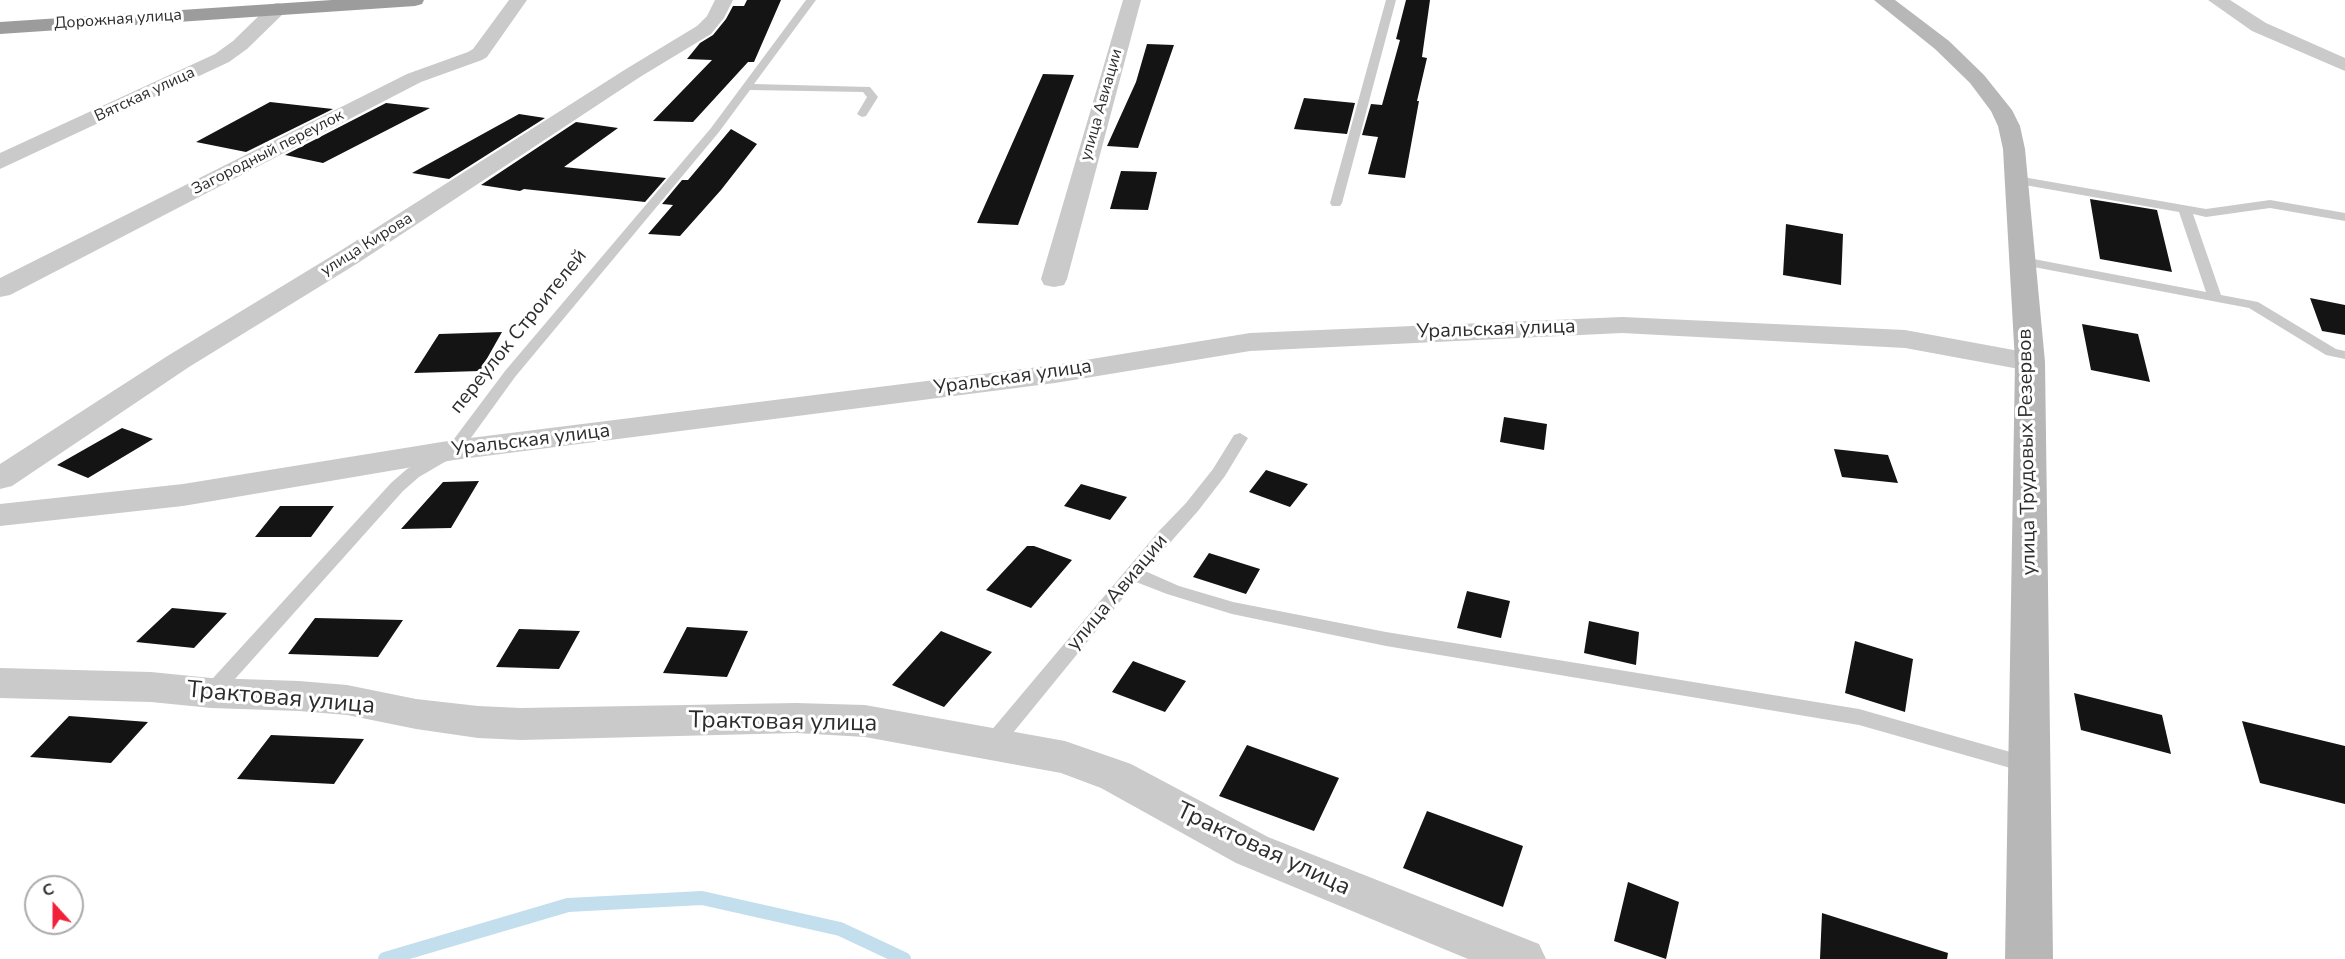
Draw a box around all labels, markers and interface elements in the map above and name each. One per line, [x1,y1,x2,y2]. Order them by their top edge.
street label: Дорожная улица [53,6,183,34]
street label: улица Авиации [1077,47,1127,163]
street label: Вятская улица [92,63,198,127]
street label: Загородный переулок [189,106,347,200]
street label: улица Кирова [318,209,416,281]
street label: переулок Строителей [445,245,593,419]
street label: Уральская улица [1416,315,1576,345]
street label: улица Трудовых Резервов [2014,328,2042,576]
street label: Уральская улица [933,355,1093,401]
street label: Уральская улица [451,419,611,463]
street label: улица Авиации [1062,530,1174,656]
street label: Трактовая улица [186,676,376,722]
street label: Трактовая улица [688,707,878,739]
street label: Трактовая улица [1171,797,1355,903]
north arrow [24,875,84,935]
text: С [39,878,57,902]

